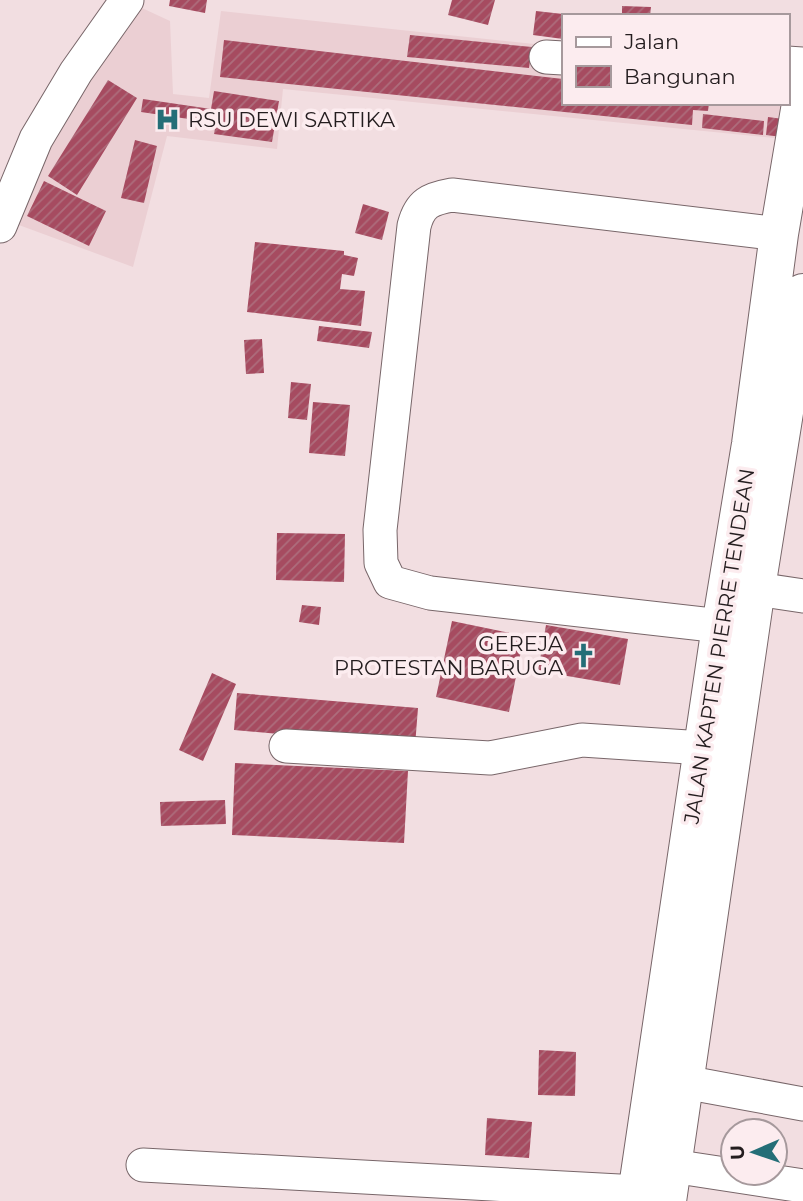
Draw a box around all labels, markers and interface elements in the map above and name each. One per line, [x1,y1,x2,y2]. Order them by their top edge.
legend [562,14,789,105]
text: Jalan [623,29,679,54]
text: Bangunan [624,64,736,89]
hospital icon: RSU DEWI SARTIKA [154,105,182,133]
place label: RSU DEWI SARTIKA [188,107,396,132]
street label: JALAN KAPTEN PIERRE TENDEAN [678,466,759,826]
place label: GEREJA PROTESTAN BARUGA [334,631,564,680]
church icon: GEREJA PROTESTAN BARUGA [569,641,597,669]
north arrow [719,1117,789,1187]
text: U [726,1145,749,1160]

